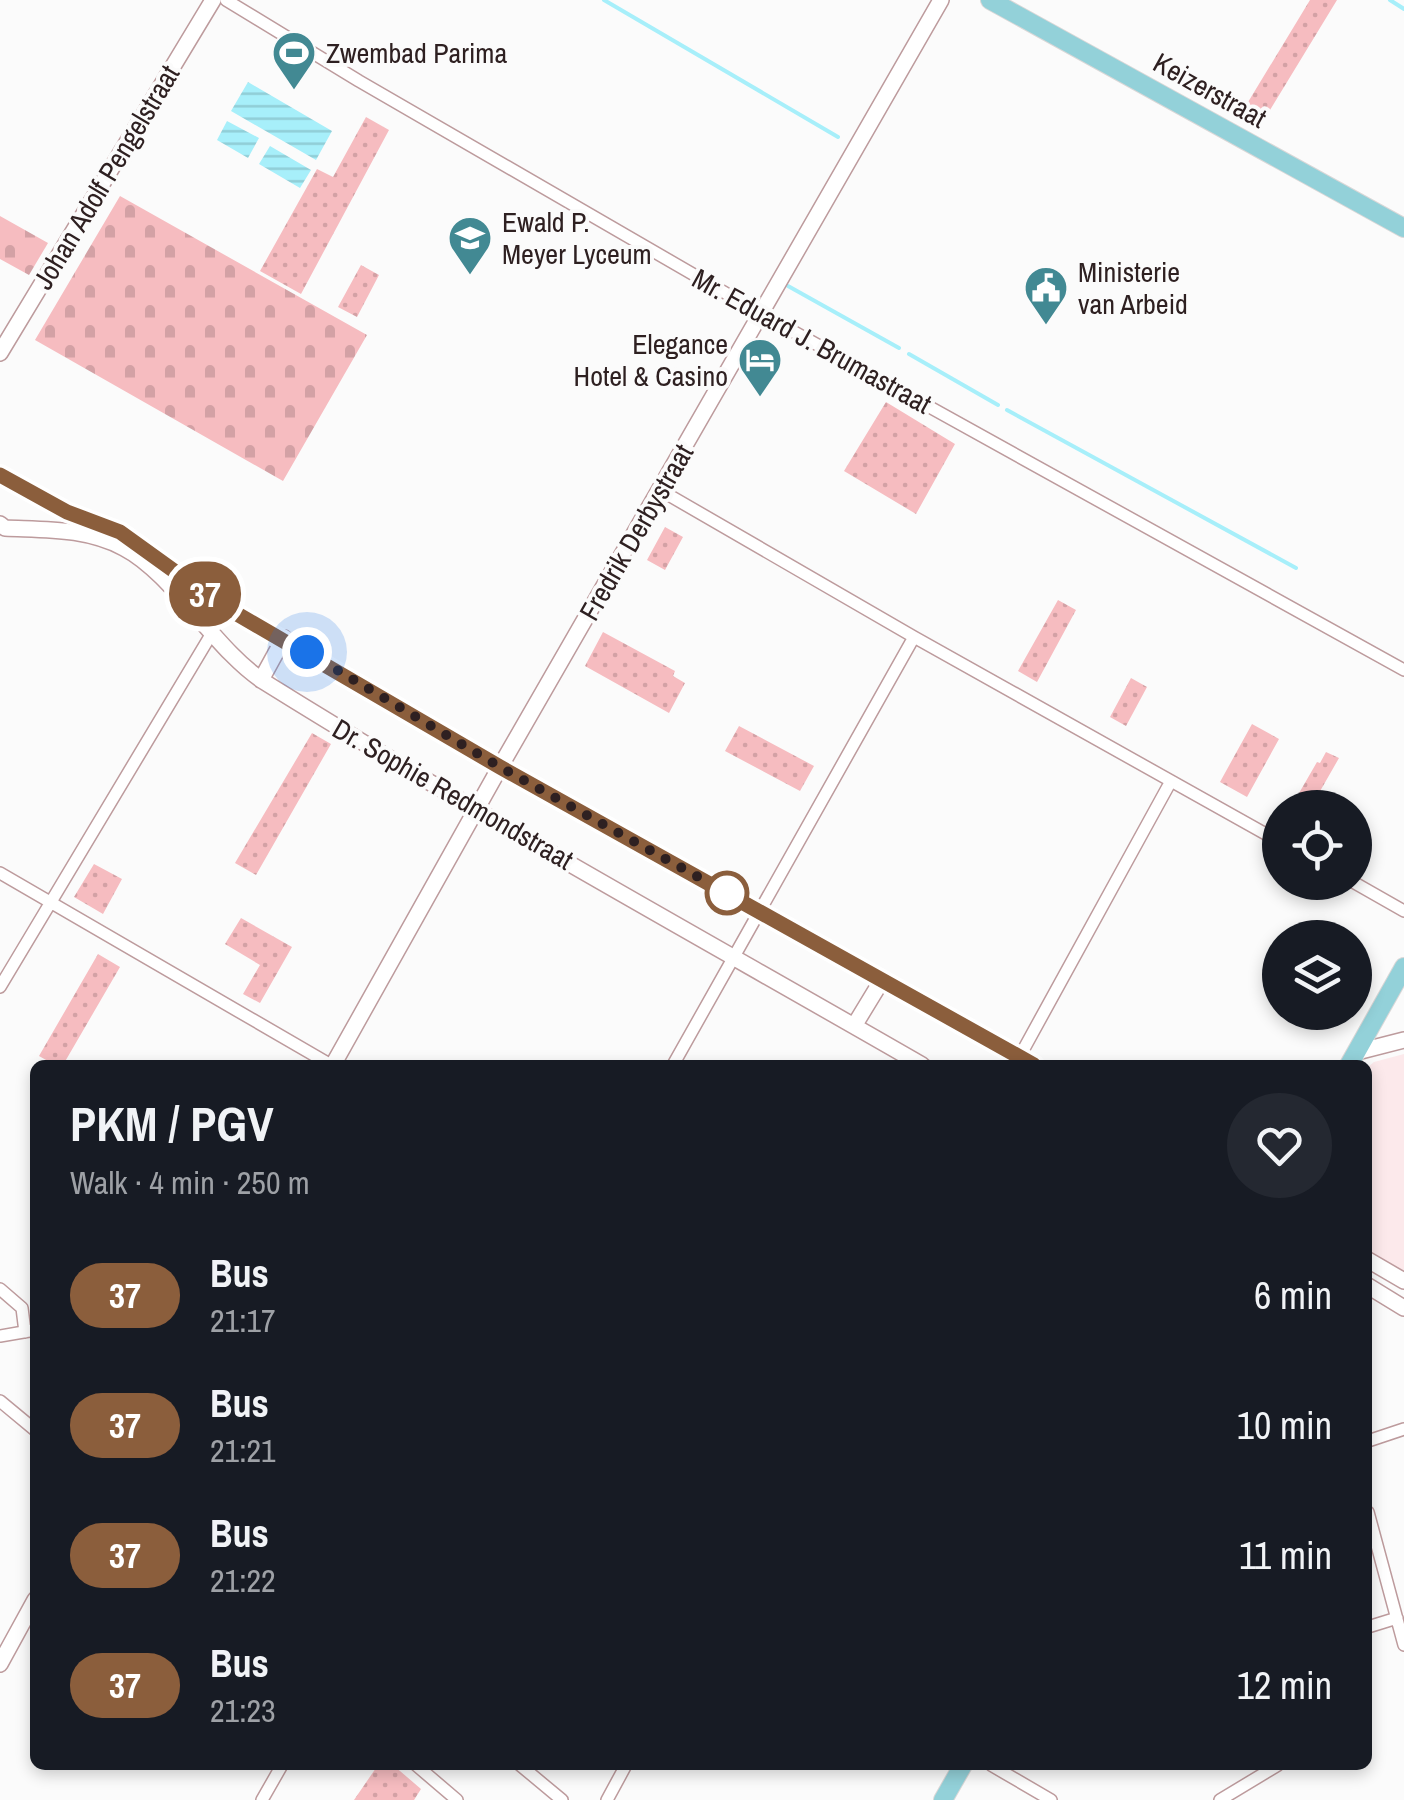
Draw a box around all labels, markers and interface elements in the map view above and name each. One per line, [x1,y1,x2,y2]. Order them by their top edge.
sports icon: Zwembad Parima [271,30,317,91]
place label: Zwembad Parima [326,34,507,72]
street label: Keizerstraat [1147,43,1273,137]
street label: Johan Adolf Pengelstraat [24,58,188,296]
place label: Ewald P. Meyer Lyceum [502,203,652,273]
school or university icon: Ewald P. Meyer Lyceum [447,215,493,276]
place label: Ministerie van Arbeid [1078,253,1188,323]
street label: Mr. Eduard J. Brumastraat [686,259,938,423]
public building icon: Ministerie van Arbeid [1023,265,1069,326]
place label: Elegance Hotel & Casino [574,325,728,395]
hotel icon: Elegance Hotel & Casino [737,337,783,398]
street label: Fredrik Derbystraat [570,437,702,627]
line badge: 37 [160,562,250,626]
text: 37 [189,571,221,618]
your location [282,627,332,677]
street label: Dr. Sophie Redmondstraat [326,710,580,878]
map controls [1262,790,1372,1030]
button: locate [1262,790,1372,900]
unlabelled marker [706,872,748,914]
button: layers [1262,920,1372,1030]
text: PKM / PGV [70,1091,273,1156]
button: heart [1227,1093,1332,1198]
text: Walk · 4 min · 250 m [70,1161,310,1204]
text: Bus [210,1248,269,1299]
text: 6 min [1254,1270,1332,1321]
text: 37 [109,1272,141,1319]
text: 21:17 [210,1299,276,1342]
text: Bus [210,1378,269,1429]
text: 10 min [1237,1400,1332,1451]
text: 37 [109,1402,141,1449]
text: 21:21 [210,1429,276,1472]
text: Bus [210,1508,269,1559]
text: 11 min [1239,1530,1332,1581]
text: 37 [109,1532,141,1579]
text: 21:22 [210,1559,276,1602]
text: Bus [210,1638,269,1689]
text: 12 min [1237,1660,1332,1711]
text: 37 [109,1662,141,1709]
text: 21:23 [210,1689,276,1732]

